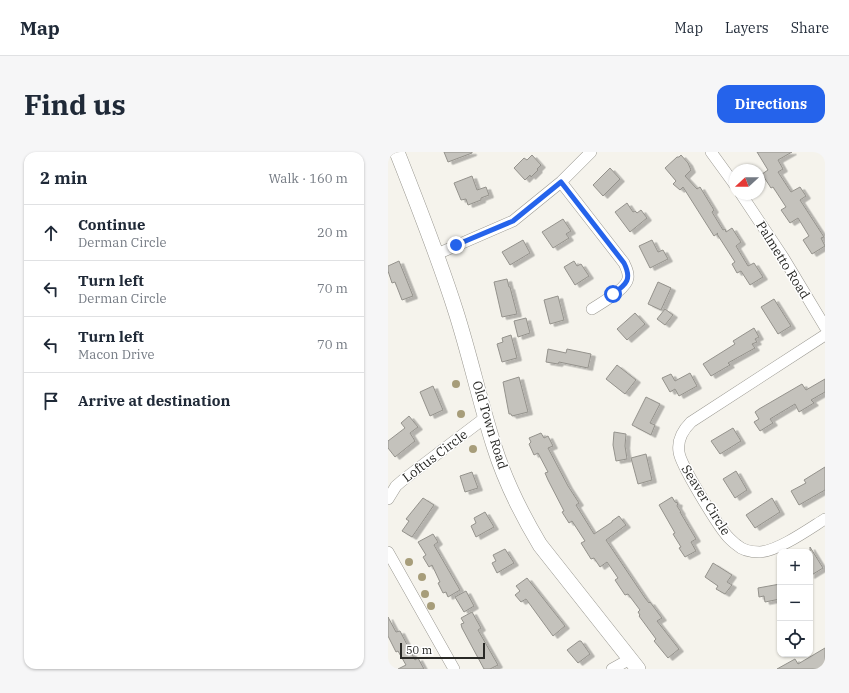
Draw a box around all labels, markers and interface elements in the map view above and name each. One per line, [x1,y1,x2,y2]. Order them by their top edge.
text: Map [20,16,60,40]
text: Map [675,19,703,37]
text: Layers [725,19,769,37]
text: Share [791,19,829,37]
button: Directions [717,85,825,123]
text: Find us [24,86,126,123]
north arrow [729,164,765,200]
text: 2 min [40,167,88,189]
text: Walk · 160 m [269,170,348,187]
text: Continue [78,215,145,234]
street label: Palmetto Road [752,218,814,302]
icon: ahead [40,222,62,244]
text: 20 m [317,224,348,241]
text: Derman Circle [78,234,167,251]
route end [447,236,465,254]
text: Turn left [78,271,144,290]
icon: left [40,278,62,300]
text: 70 m [317,280,348,297]
route start [604,285,622,303]
text: Derman Circle [78,290,167,307]
text: Turn left [78,327,144,346]
icon: left [40,334,62,356]
text: 70 m [317,336,348,353]
text: Macon Drive [78,346,154,363]
street label: Old Town Road [468,379,512,471]
icon: arrive [40,390,62,412]
text: Arrive at destination [78,391,230,410]
street label: Loftus Circle [399,426,471,486]
street label: Seaver Circle [678,462,734,538]
map controls [777,549,813,657]
button: + [777,549,813,585]
button: − [777,585,813,621]
button: locate [777,621,813,657]
scale bar [400,641,485,660]
text: 50 m [406,643,432,657]

